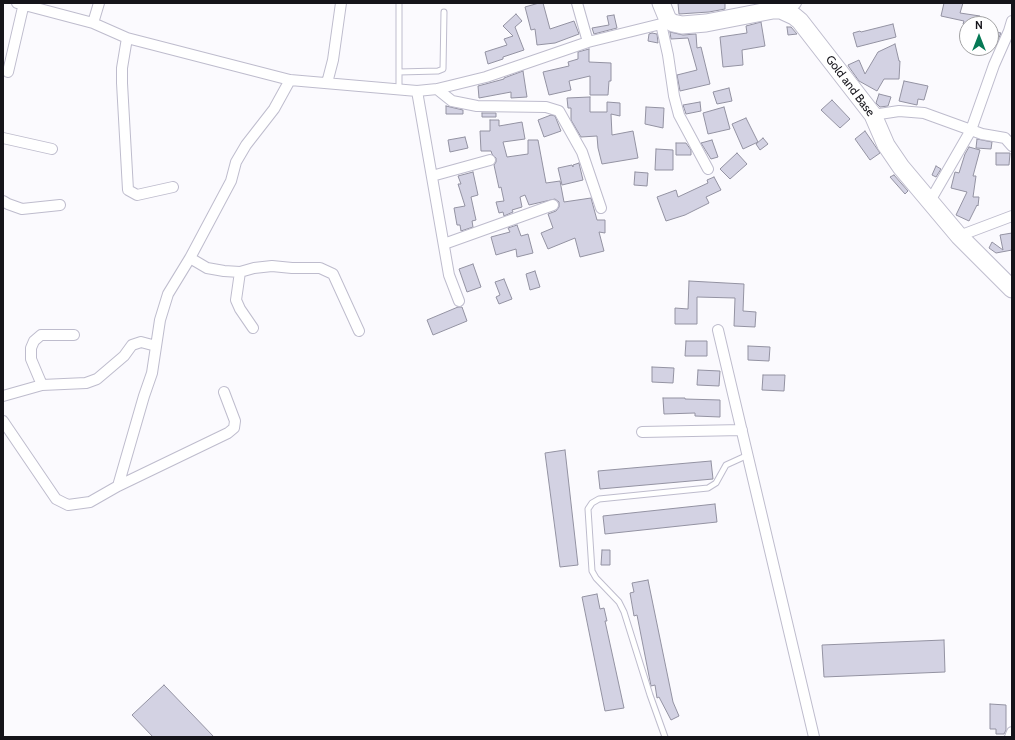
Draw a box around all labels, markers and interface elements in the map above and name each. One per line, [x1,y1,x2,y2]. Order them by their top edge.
north arrow [959,16,999,56]
text: N [975,18,983,32]
street label: Gold and Base [822,53,878,119]

